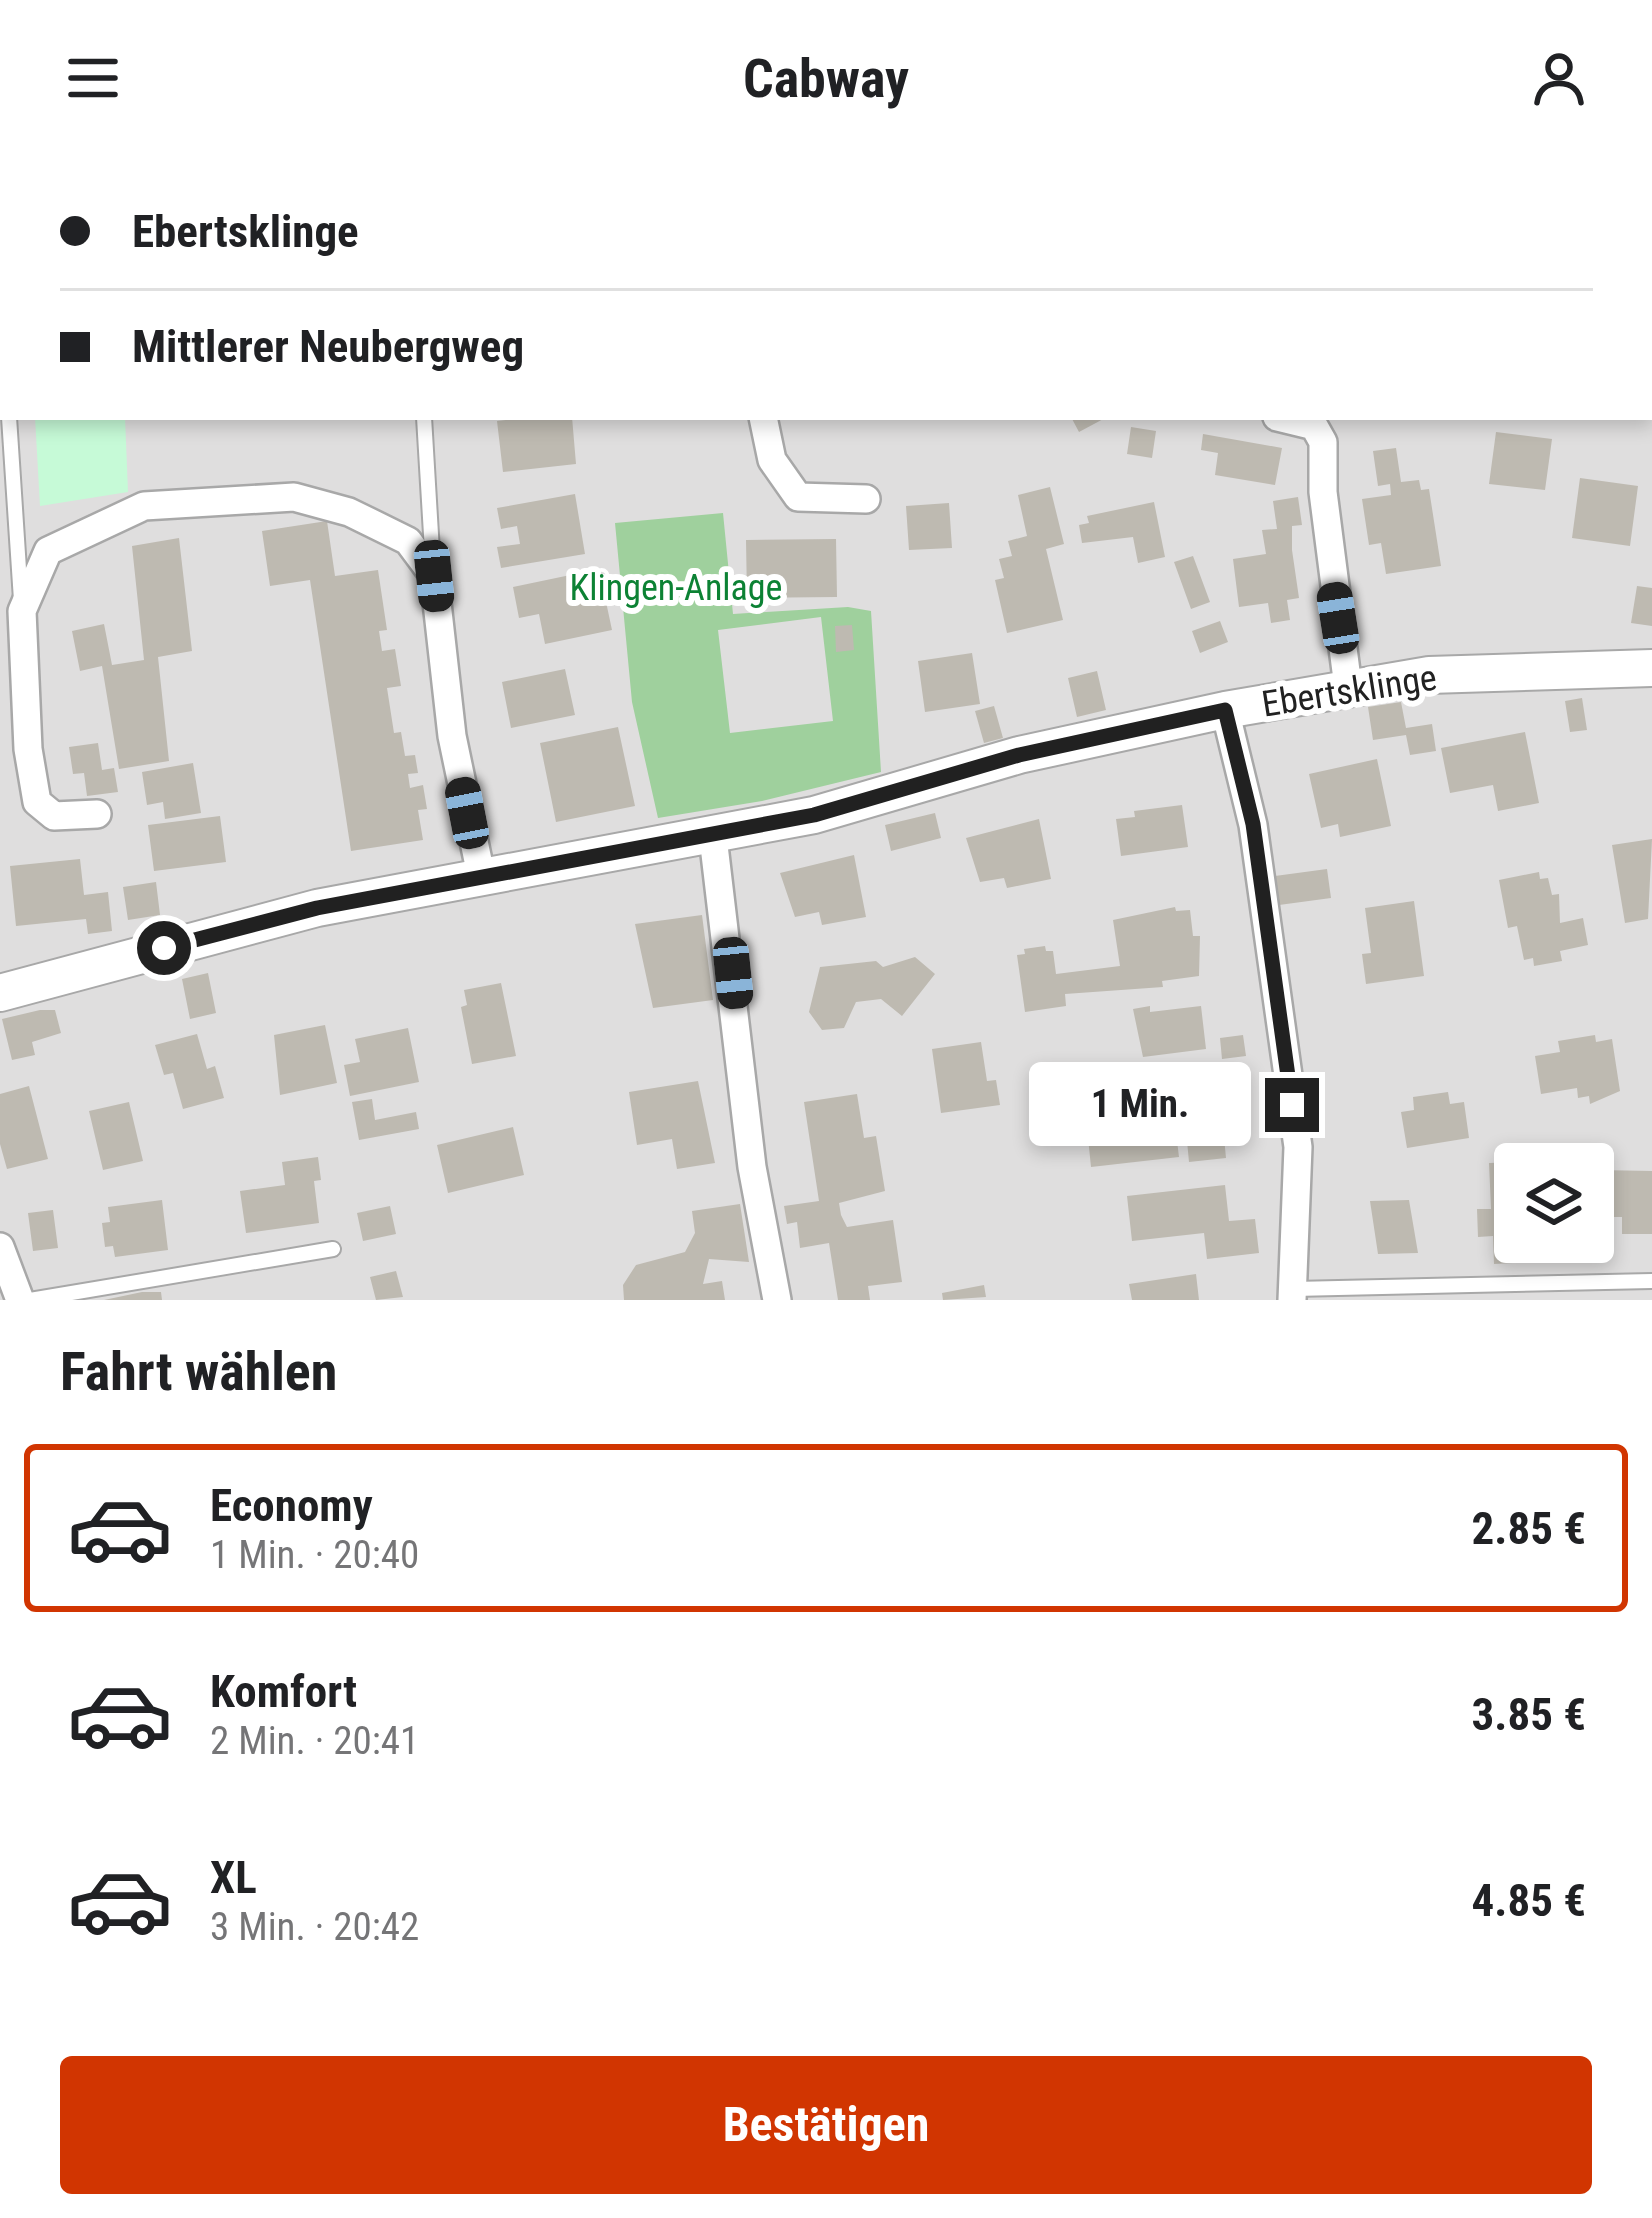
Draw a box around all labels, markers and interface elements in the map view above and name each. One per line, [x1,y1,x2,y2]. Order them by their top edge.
icon: menu [60,45,126,111]
icon: person [1526,45,1592,111]
text: Cabway [743,47,909,110]
text: Ebertsklinge [132,205,359,258]
text: Mittlerer Neubergweg [132,320,524,373]
car [412,538,456,614]
park label: Klingen-Anlage [570,567,782,609]
car [1315,580,1361,656]
street label: Ebertsklinge [1259,656,1439,726]
car [442,774,492,852]
route start [137,921,191,975]
car [711,935,755,1011]
callout: 1 Min. [1028,1063,1250,1147]
route end [1265,1078,1319,1132]
text: 1 Min. [1091,1081,1189,1127]
map controls [1494,1143,1614,1263]
button: layers [1494,1143,1614,1263]
text: Fahrt wählen [60,1340,337,1403]
icon: car [66,1474,174,1582]
text: Economy [210,1479,373,1532]
text: 2.85 € [1472,1502,1586,1555]
text: 1 Min. · 20:40 [210,1532,419,1578]
icon: car [66,1660,174,1768]
text: Komfort [210,1665,357,1718]
text: 3.85 € [1472,1688,1586,1741]
text: 2 Min. · 20:41 [210,1718,419,1764]
icon: car [66,1846,174,1954]
text: XL [210,1851,257,1904]
text: 4.85 € [1472,1874,1586,1927]
text: 3 Min. · 20:42 [210,1904,419,1950]
button: Bestätigen [60,2056,1592,2194]

